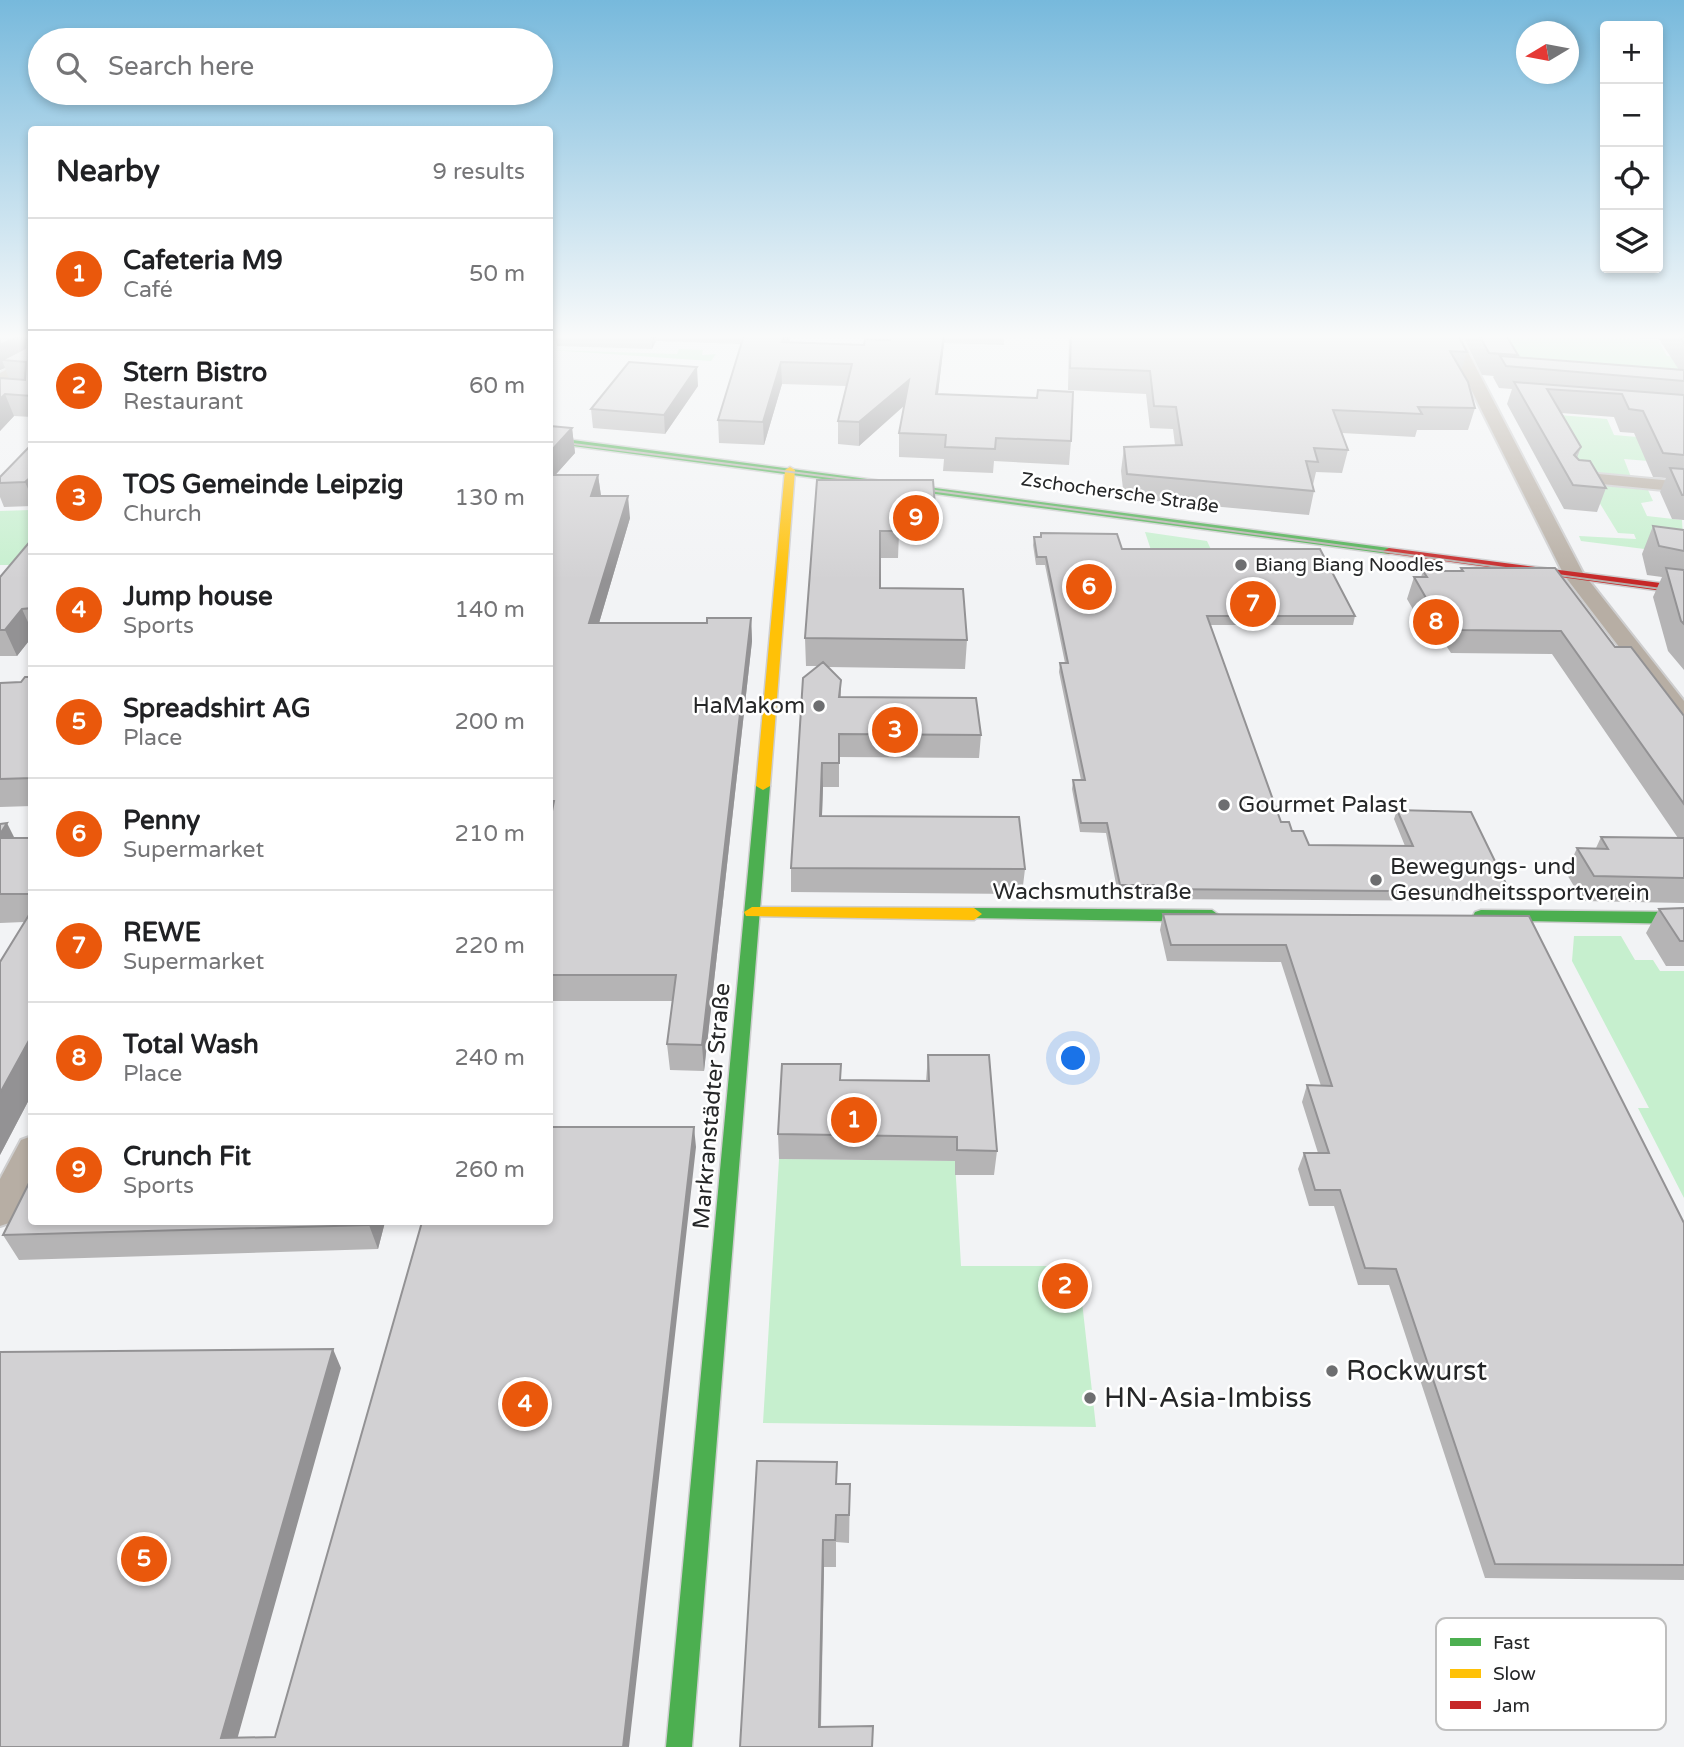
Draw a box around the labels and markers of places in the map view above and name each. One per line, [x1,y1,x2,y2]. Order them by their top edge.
pin: 9 [893,492,939,544]
place label: Biang Biang Noodles [1255,554,1444,576]
marker: Biang Biang Noodles [1233,557,1249,573]
pin: 6 [1066,561,1112,613]
pin: 7 [1230,578,1276,630]
pin: 8 [1413,596,1459,648]
place label: HaMakom [692,692,805,720]
marker: HaMakom [811,698,827,714]
pin: 3 [872,704,918,756]
place label: Gourmet Palast [1238,791,1407,819]
marker: Gourmet Palast [1216,797,1232,813]
place label: Bewegungs- und Gesundheitssportverein [1390,853,1650,907]
marker: Bewegungs- und Gesundheitssportverein [1368,872,1384,888]
pin: 1 [831,1094,877,1146]
pin: 2 [1042,1260,1088,1312]
place label: Rockwurst [1346,1354,1487,1388]
marker: Rockwurst [1324,1363,1340,1379]
pin: 4 [502,1378,548,1430]
place label: HN-Asia-Imbiss [1104,1381,1312,1415]
marker: HN-Asia-Imbiss [1082,1390,1098,1406]
pin: 5 [121,1533,167,1585]

